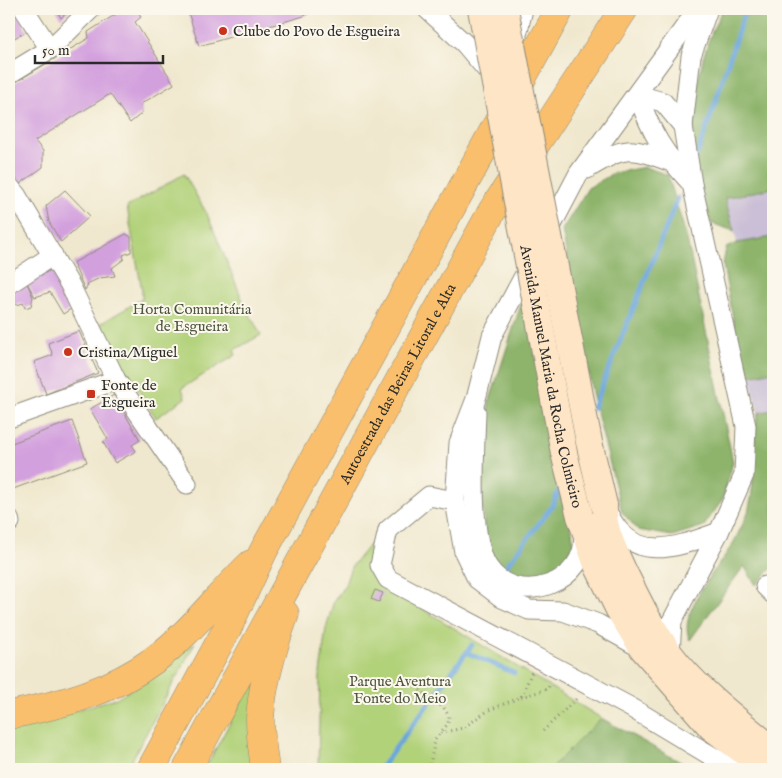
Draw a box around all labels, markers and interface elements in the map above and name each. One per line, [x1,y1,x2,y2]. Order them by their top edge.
place label: Clube do Povo de Esgueira [233,22,400,41]
marker: Clube do Povo de Esgueira [217,25,229,37]
scale bar [35,32,162,64]
text: 50 m [42,41,70,60]
street label: Avenida Manuel Maria da Rocha Colmieiro [515,242,587,510]
street label: Autoestrada das Beiras Litoral e Alta [335,280,461,489]
park label: Horta Comunitária de Esgueira [133,300,252,336]
place label: Cristina/Miguel [78,343,178,362]
marker: Cristina/Miguel [62,346,74,358]
place label: Fonte de Esgueira [101,376,157,412]
marker: Fonte de Esgueira [85,388,97,400]
park label: Parque Aventura Fonte do Meio [349,672,452,708]

